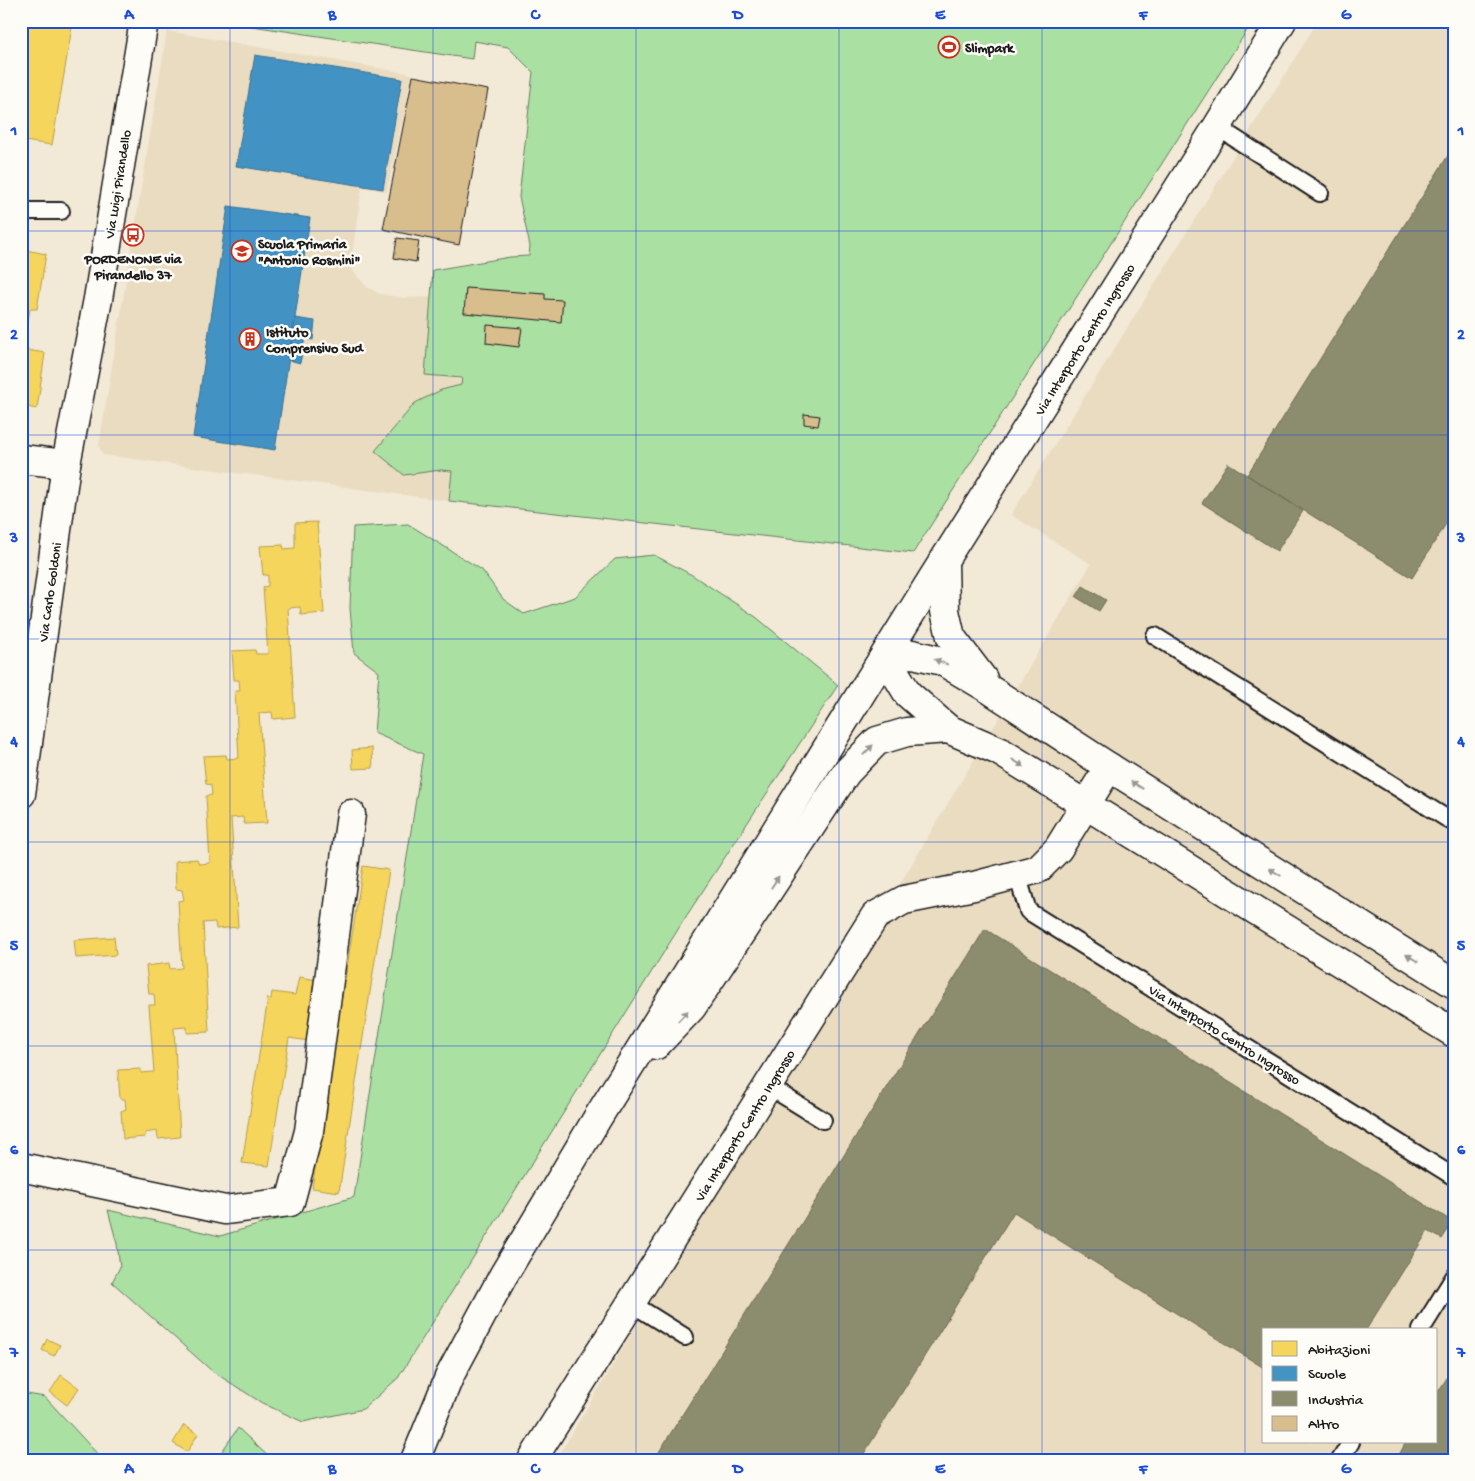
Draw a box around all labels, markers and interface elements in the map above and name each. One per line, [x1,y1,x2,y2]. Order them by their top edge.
text: A [123,7,135,26]
text: B [327,7,337,26]
text: C [530,7,541,26]
text: D [731,7,744,26]
text: E [935,7,946,26]
text: F [1138,7,1149,26]
text: G [1341,7,1352,26]
sports icon: Slimpark [937,35,961,59]
place label: Slimpark [965,41,1015,58]
text: 1 [10,123,17,142]
text: 1 [1457,123,1464,142]
street label: Via Luigi Pirandello [102,129,136,241]
bus stop icon: PORDENONE via Pirandello 37 [121,223,145,247]
place label: Scuola Primaria "Antonio Rosmini" [258,237,360,270]
school or university icon: Scuola Primaria "Antonio Rosmini" [230,239,254,263]
place label: PORDENONE via Pirandello 37 [83,252,183,285]
street label: Via Interporto Centro Ingrosso [1032,261,1140,420]
place label: Istituto Comprensivo Sud [265,325,365,358]
text: 2 [10,327,18,346]
building icon: Istituto Comprensivo Sud [238,327,262,351]
text: 2 [1457,327,1465,346]
text: 3 [9,530,18,549]
text: 3 [1456,530,1465,549]
street label: Via Carlo Goldoni [36,542,67,644]
one-way arrow [934,657,948,665]
text: 4 [9,734,18,753]
text: 4 [1456,734,1465,753]
one-way arrow [862,744,874,756]
one-way arrow [1011,758,1025,767]
one-way arrow [1131,781,1144,790]
one-way arrow [1268,867,1282,877]
one-way arrow [770,875,779,889]
text: 5 [10,938,19,957]
text: 5 [1457,938,1466,957]
one-way arrow [1406,954,1419,963]
street label: Via Interporto Centro Ingrosso [1144,982,1303,1090]
one-way arrow [677,1011,689,1023]
street label: Via Interporto Centro Ingrosso [692,1047,800,1206]
text: 6 [10,1142,19,1161]
text: 6 [1457,1142,1466,1161]
legend [1262,1328,1438,1444]
text: Abitazioni [1308,1342,1371,1360]
text: 7 [9,1345,19,1364]
text: 7 [1456,1345,1466,1364]
text: Scuole [1308,1366,1346,1384]
text: Industria [1308,1392,1364,1410]
text: Altro [1308,1416,1340,1434]
text: A [123,1461,135,1480]
text: B [327,1461,337,1480]
text: C [530,1461,541,1480]
text: D [731,1461,744,1480]
text: E [935,1461,946,1480]
text: F [1138,1461,1149,1480]
text: G [1341,1461,1352,1480]

